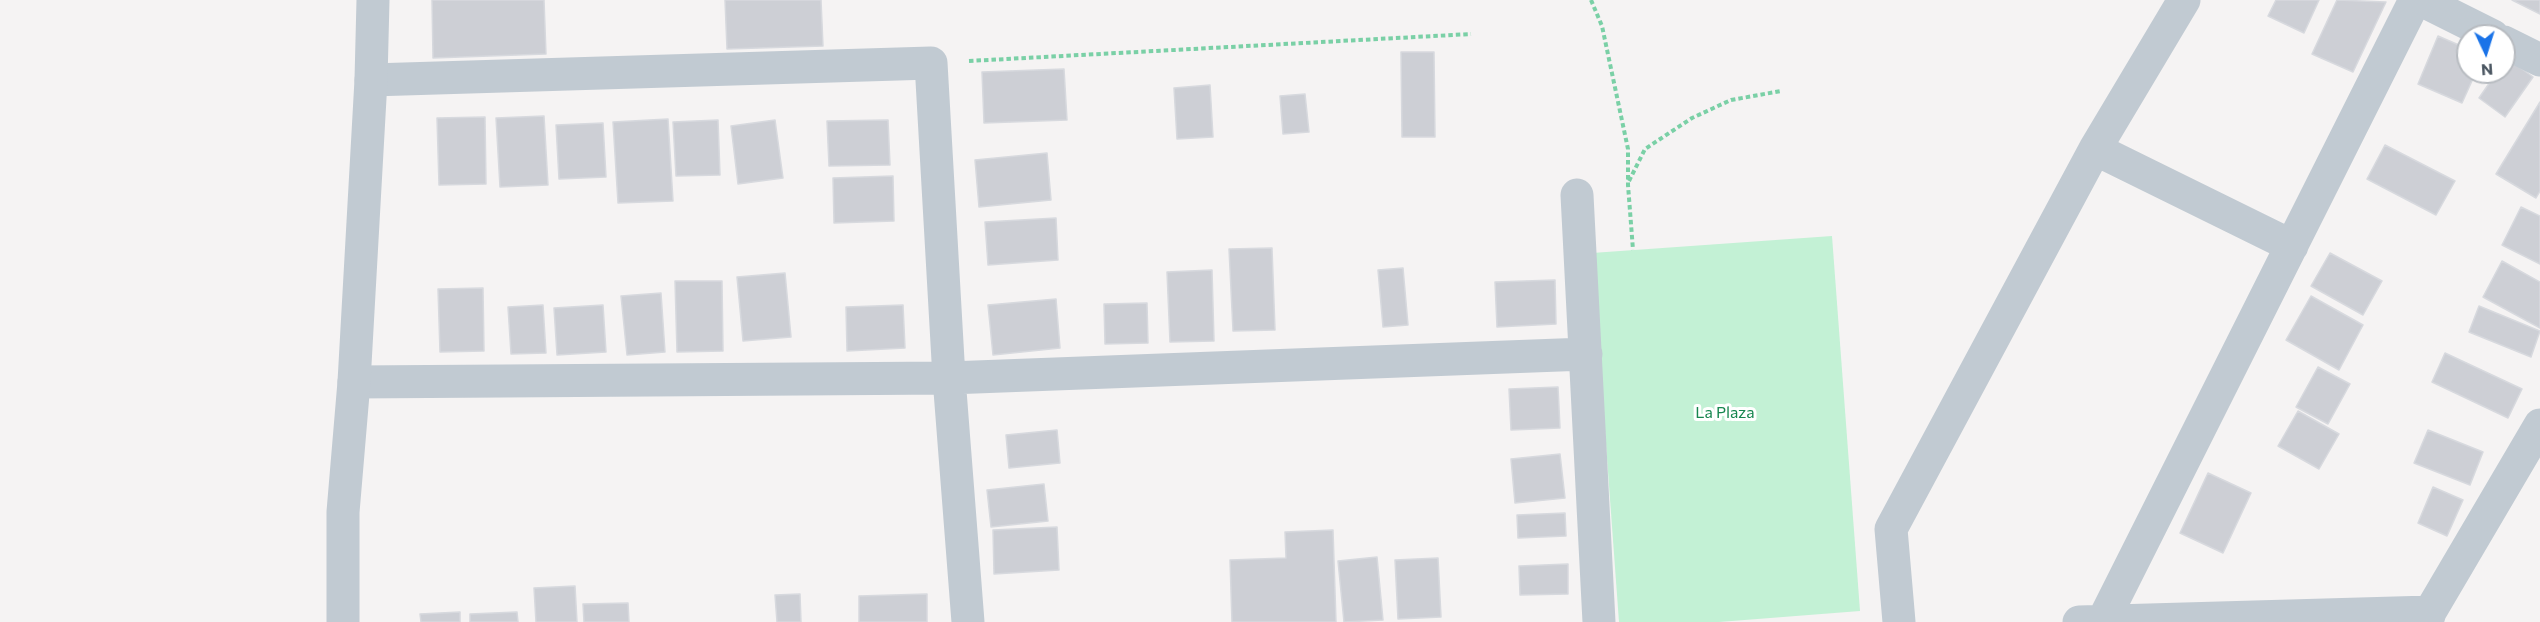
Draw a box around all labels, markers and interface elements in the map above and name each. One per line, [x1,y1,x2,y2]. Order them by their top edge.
north arrow [2456,24,2516,84]
text: N [2481,61,2494,80]
park label: La Plaza [1695,403,1755,423]

